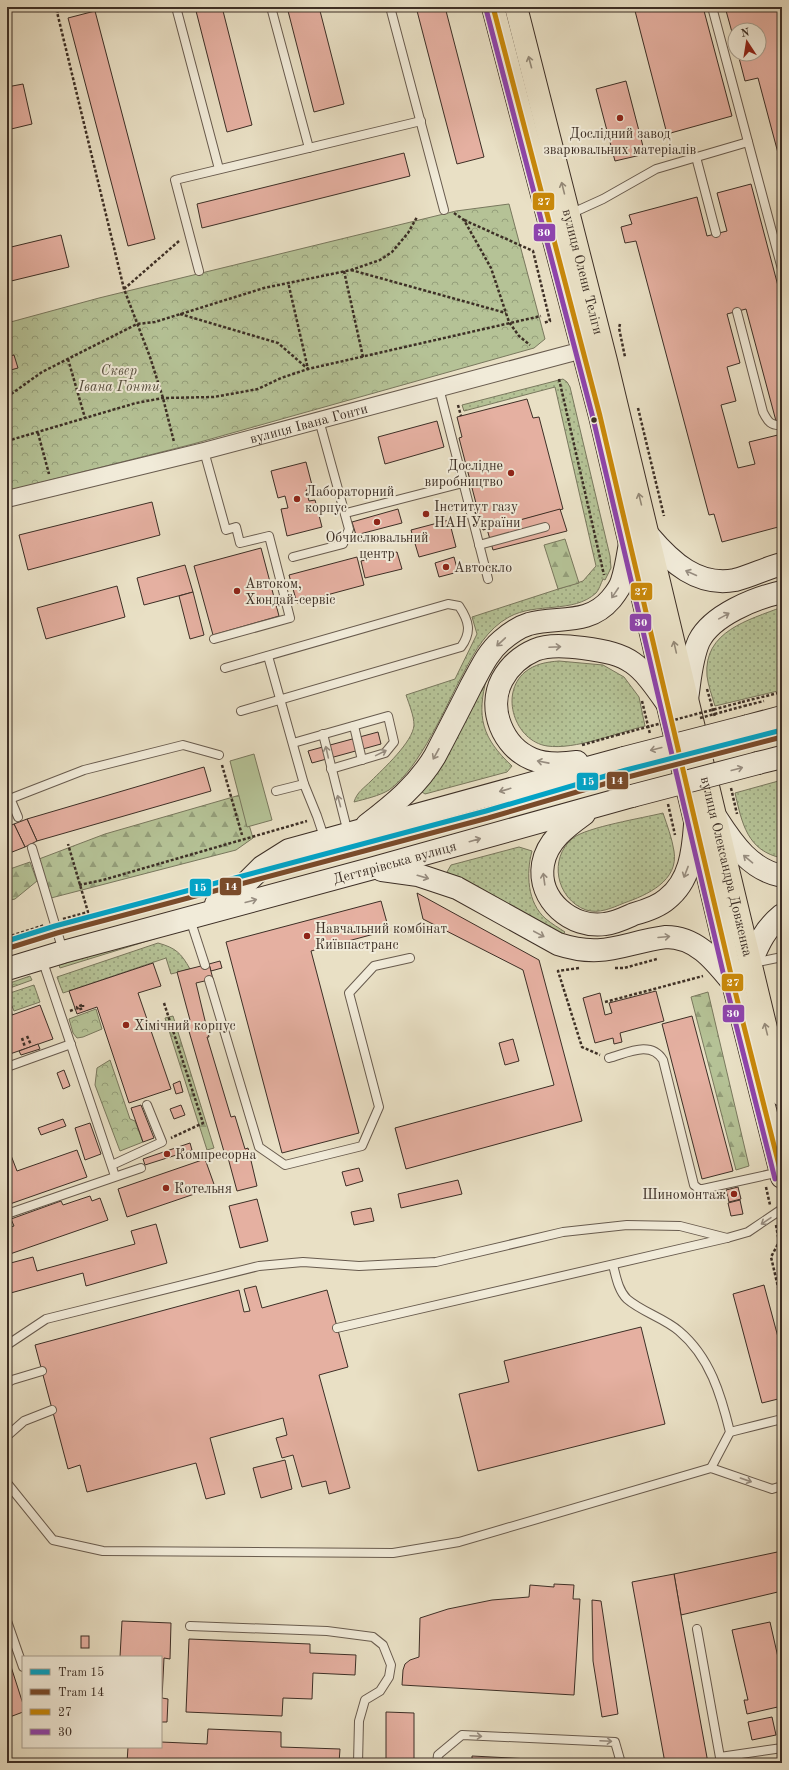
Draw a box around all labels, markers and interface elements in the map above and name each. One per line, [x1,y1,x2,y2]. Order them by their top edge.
north arrow [727,22,767,62]
text: N [740,27,751,40]
one-way arrow [526,55,534,68]
marker: Дослідний завод зварювальних матеріалів [615,113,625,123]
place label: Дослідний завод зварювальних матеріалів [544,127,697,157]
one-way arrow [559,181,566,194]
line badge: 27 [532,192,555,211]
text: 27 [538,197,550,208]
street label: вулиця Олени Теліги [560,208,605,336]
line badge: 30 [533,223,556,242]
text: 30 [538,228,550,239]
park label: Сквер Івана Гонти [77,364,160,394]
street label: вулиця Івана Гонти [248,402,369,446]
unlabelled marker [589,415,599,425]
place label: Дослідне виробництво [424,459,503,489]
marker: Дослідне виробництво [506,468,516,478]
place label: Лабораторний корпус [305,485,394,515]
one-way arrow [636,492,643,505]
marker: Лабораторний корпус [292,494,302,504]
place label: Інститут газу НАН України [434,500,521,530]
marker: Інститут газу НАН України [421,509,431,519]
marker: Обчислювальний центр [372,517,382,527]
place label: Обчислювальний центр [326,531,428,561]
place label: Автоскло [454,561,512,575]
marker: Автоскло [441,562,451,572]
one-way arrow [685,569,697,576]
place label: Автоком, Хюндай-сервіс [245,577,335,607]
line badge: 27 [630,582,653,601]
marker: Автоком, Хюндай-сервіс [232,586,242,596]
one-way arrow [611,587,619,598]
text: 27 [635,587,647,598]
one-way arrow [718,611,730,619]
line badge: 30 [629,613,652,632]
text: 30 [635,618,647,629]
one-way arrow [496,637,506,647]
one-way arrow [671,641,679,654]
one-way arrow [548,643,561,650]
one-way arrow [322,745,330,758]
one-way arrow [650,746,663,754]
one-way arrow [431,748,439,760]
one-way arrow [375,749,387,756]
one-way arrow [537,757,550,765]
one-way arrow [730,765,743,772]
line badge: 14 [606,771,629,790]
line badge: 15 [576,772,599,791]
street label: вулиця Олександра Довженка [698,775,755,958]
text: 14 [611,776,623,787]
text: 15 [582,777,594,788]
one-way arrow [499,787,512,795]
one-way arrow [335,795,343,808]
one-way arrow [469,836,482,843]
street label: Дегтярівська вулиця [332,839,458,887]
one-way arrow [742,854,753,863]
one-way arrow [682,865,690,877]
one-way arrow [416,873,429,881]
one-way arrow [540,873,548,886]
line badge: 14 [219,877,242,896]
line badge: 15 [189,878,212,897]
text: 14 [225,882,237,893]
text: 15 [194,883,206,894]
one-way arrow [245,897,258,904]
place label: Навчальний комбінат Київпастранс [315,922,447,952]
one-way arrow [533,930,545,938]
marker: Навчальний комбінат Київпастранс [302,931,312,941]
one-way arrow [657,934,670,941]
line badge: 27 [721,973,744,992]
text: 27 [727,978,739,989]
line badge: 30 [722,1004,745,1023]
text: 30 [727,1009,739,1020]
place label: Хімічний корпус [134,1019,236,1033]
marker: Хімічний корпус [121,1020,131,1030]
one-way arrow [762,1023,770,1036]
place label: Компресорна [175,1148,257,1162]
marker: Компресорна [162,1149,172,1159]
place label: Котельня [174,1182,232,1196]
marker: Котельня [161,1183,171,1193]
place label: Шиномонтаж [642,1188,726,1202]
marker: Шиномонтаж [729,1189,739,1199]
one-way arrow [760,1217,771,1225]
one-way arrow [740,1477,753,1484]
legend [22,1656,162,1748]
text: Tram 15 [58,1666,104,1679]
text: Tram 14 [58,1687,104,1699]
text: 27 [58,1707,72,1719]
text: 30 [58,1727,72,1739]
one-way arrow [469,1732,482,1739]
one-way arrow [599,1738,612,1745]

